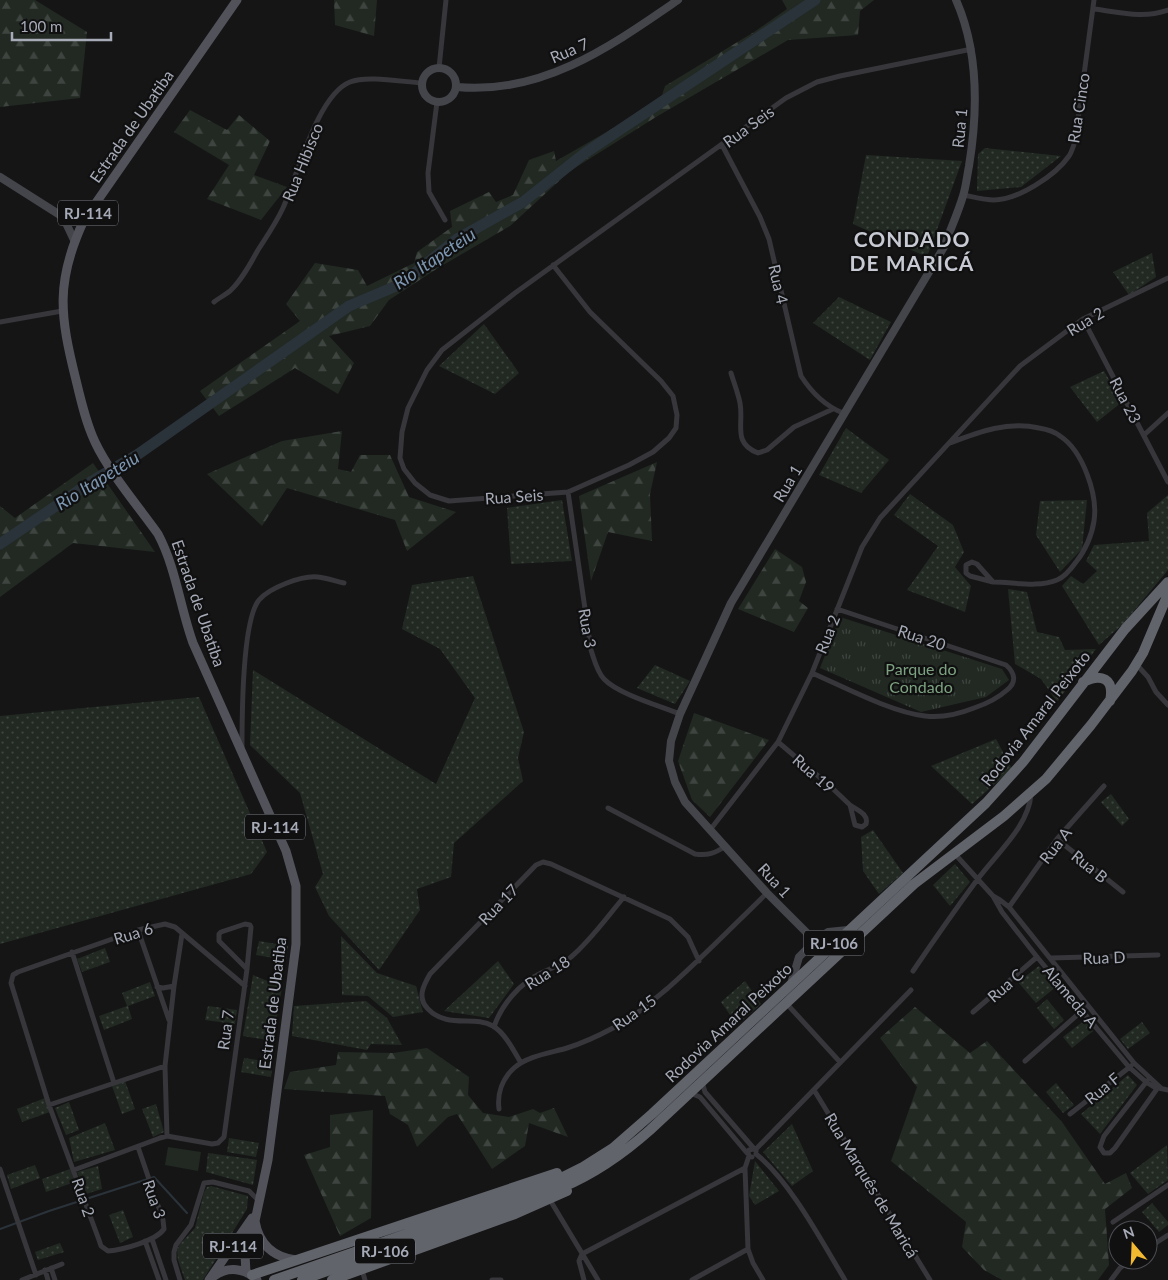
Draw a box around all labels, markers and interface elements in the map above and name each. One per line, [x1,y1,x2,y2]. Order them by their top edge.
scale bar [12,10,111,42]
text: 100 m [20,17,62,35]
street label: Rua 7 [547,33,591,67]
street label: Estrada de Ubatiba [85,66,177,186]
street label: Rua Cinco [1063,72,1093,144]
street label: Rua Seis [719,101,777,151]
street label: Rua 1 [947,107,971,149]
street label: Rua Hibisco [278,120,326,204]
road number: RJ-114 [58,200,118,226]
water label: Rio Itapeteiu [389,222,479,294]
district label: CONDADO DE MARICÁ [850,226,974,275]
street label: Rua 4 [765,262,793,306]
street label: Rua 2 [1063,303,1107,339]
street label: Rua 23 [1106,374,1146,426]
water label: Rio Itapeteiu [51,446,143,514]
street label: Rua 1 [769,461,805,505]
street label: Rua Seis [484,484,544,508]
street label: Estrada de Ubatiba [168,537,230,669]
street label: Rua 3 [575,607,601,649]
street label: Rua 2 [811,612,843,656]
street label: Rua 20 [896,620,948,654]
street label: Rodovia Amaral Peixoto [976,647,1094,789]
park label: Parque do Condado [885,659,957,696]
street label: Rua 19 [789,750,839,796]
road number: RJ-114 [245,814,305,840]
street label: Rua A [1035,823,1075,867]
street label: Rua B [1068,846,1112,886]
street label: Rua 1 [754,859,796,901]
street label: Rua 17 [474,880,522,928]
street label: Rua 6 [111,918,155,948]
road number: RJ-106 [804,930,864,956]
street label: Estrada de Ubatiba [254,936,290,1070]
street label: Rua D [1082,947,1126,967]
street label: Rua 18 [521,951,573,993]
street label: Rodovia Amaral Peixoto [661,958,795,1086]
street label: Alameda A [1039,961,1103,1031]
street label: Rua C [983,964,1027,1006]
street label: Rua 15 [608,990,660,1034]
street label: Rua 7 [213,1009,237,1051]
street label: Rua F [1081,1068,1123,1108]
street label: Rua Marquês de Maricá [821,1109,923,1261]
street label: Rua 2 [69,1175,99,1219]
street label: Rua 3 [140,1177,170,1221]
north arrow [1108,1220,1158,1270]
text: N [1121,1222,1136,1242]
road number: RJ-114 [203,1234,263,1258]
road number: RJ-106 [355,1238,415,1264]

